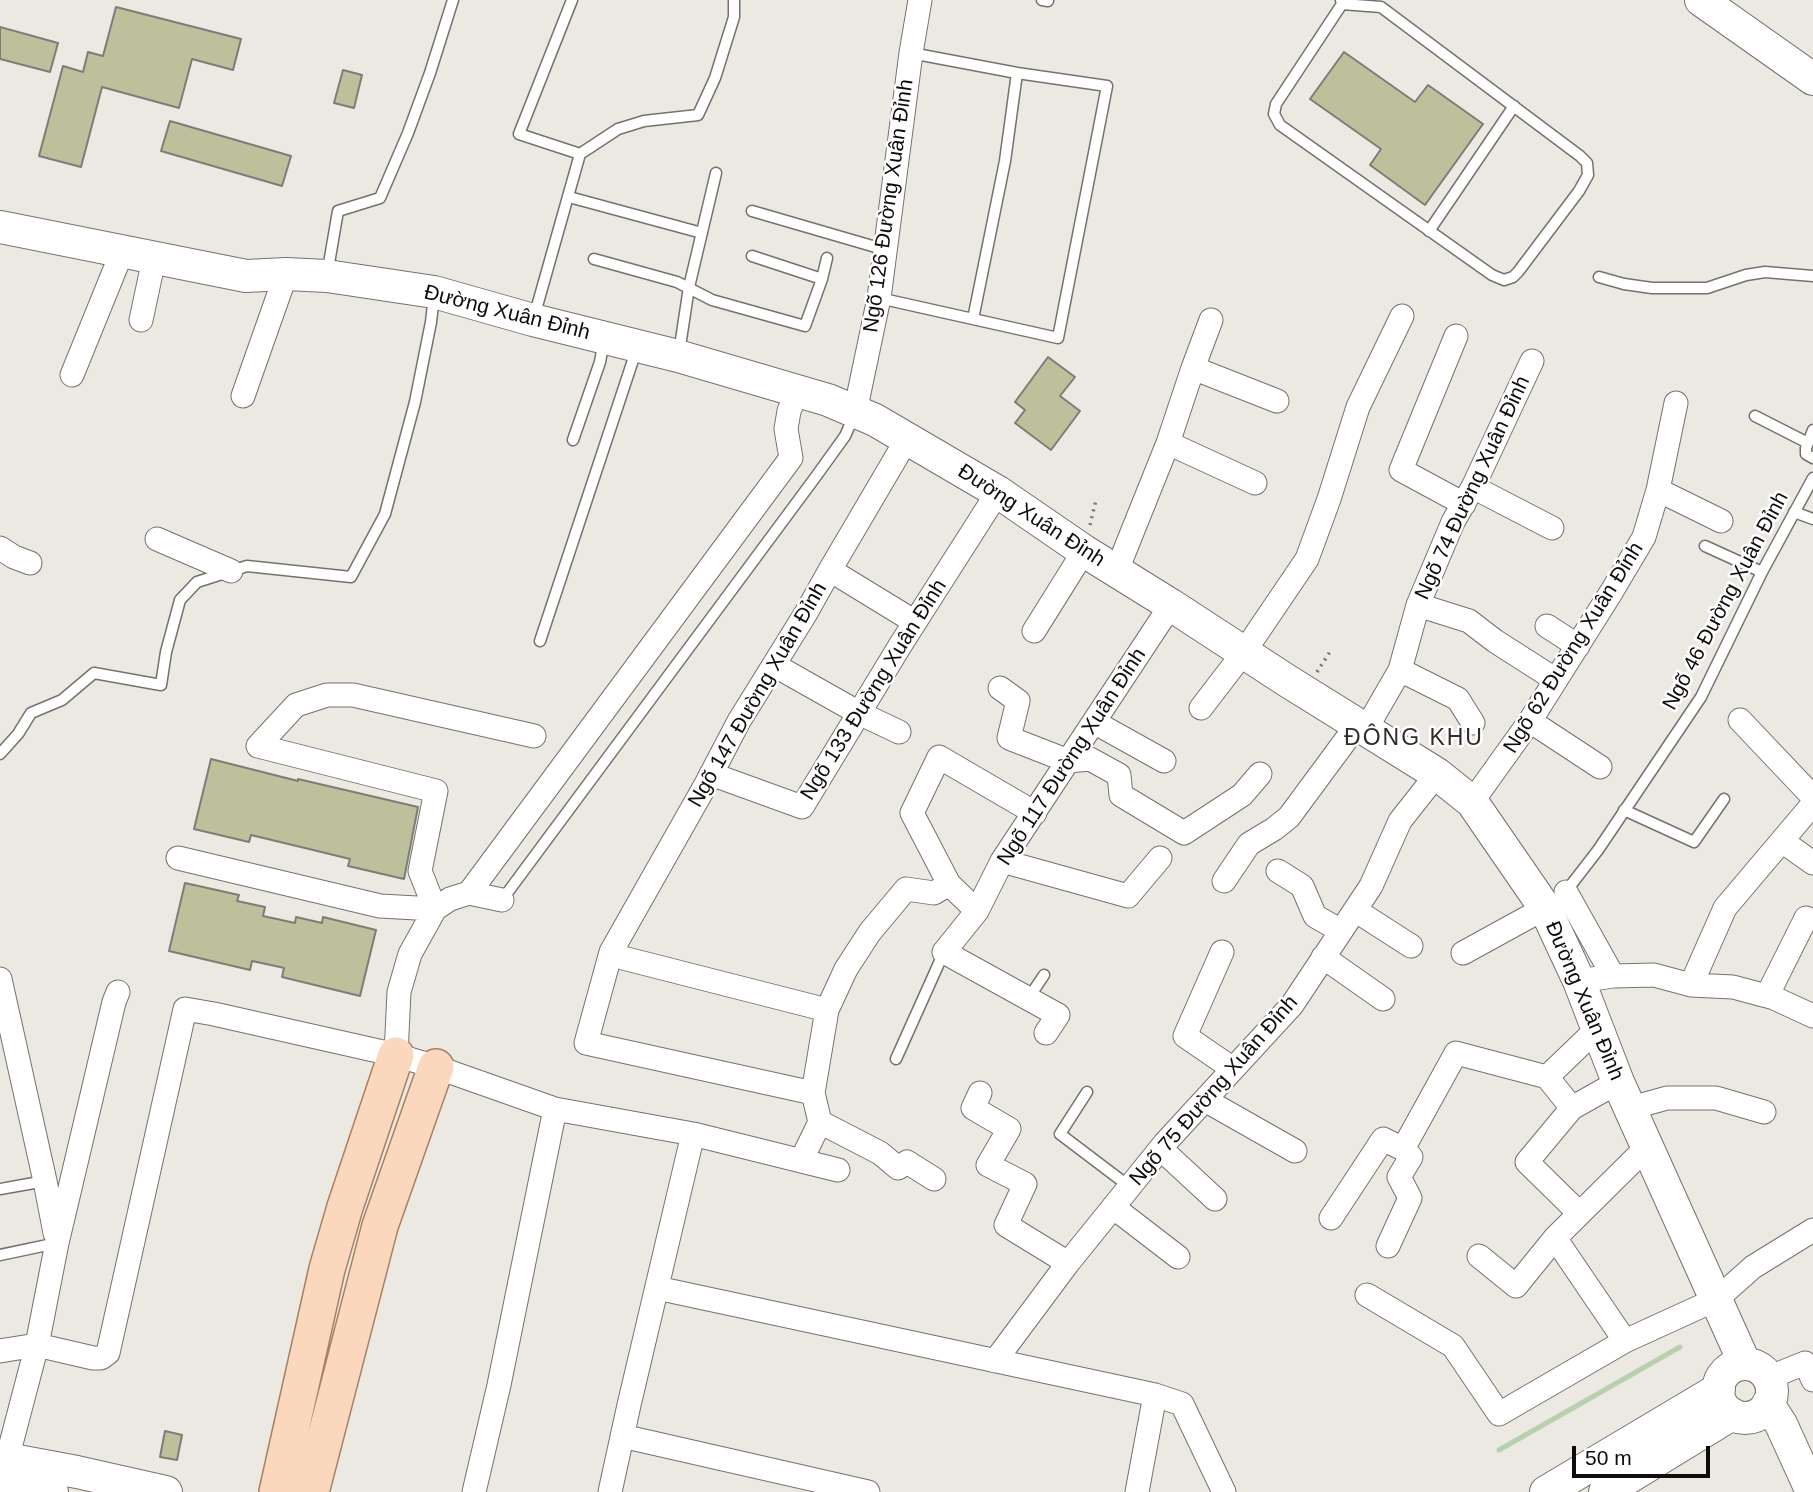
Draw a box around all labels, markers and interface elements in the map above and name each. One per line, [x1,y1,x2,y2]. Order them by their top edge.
street label: Ngõ 126 Đường Xuân Đỉnh [859,78,919,334]
street label: Đường Xuân Đỉnh [421,280,593,346]
street label: Ngõ 74 Đường Xuân Đỉnh [1410,372,1536,604]
street label: Đường Xuân Đỉnh [953,459,1109,573]
street label: Ngõ 46 Đường Xuân Đỉnh [1658,487,1794,715]
street label: Ngõ 62 Đường Xuân Đỉnh [1499,538,1649,758]
street label: Ngõ 133 Đường Xuân Đỉnh [796,575,952,805]
street label: Ngõ 147 Đường Xuân Đỉnh [683,578,833,812]
street label: Ngõ 117 Đường Xuân Đỉnh [992,644,1152,870]
district label: ĐÔNG KHU [1345,725,1483,753]
street label: Đường Xuân Đỉnh [1539,918,1629,1084]
street label: Ngõ 75 Đường Xuân Đỉnh [1125,991,1303,1191]
scale bar [1575,1432,1713,1476]
text: 50 m [1585,1446,1632,1469]

